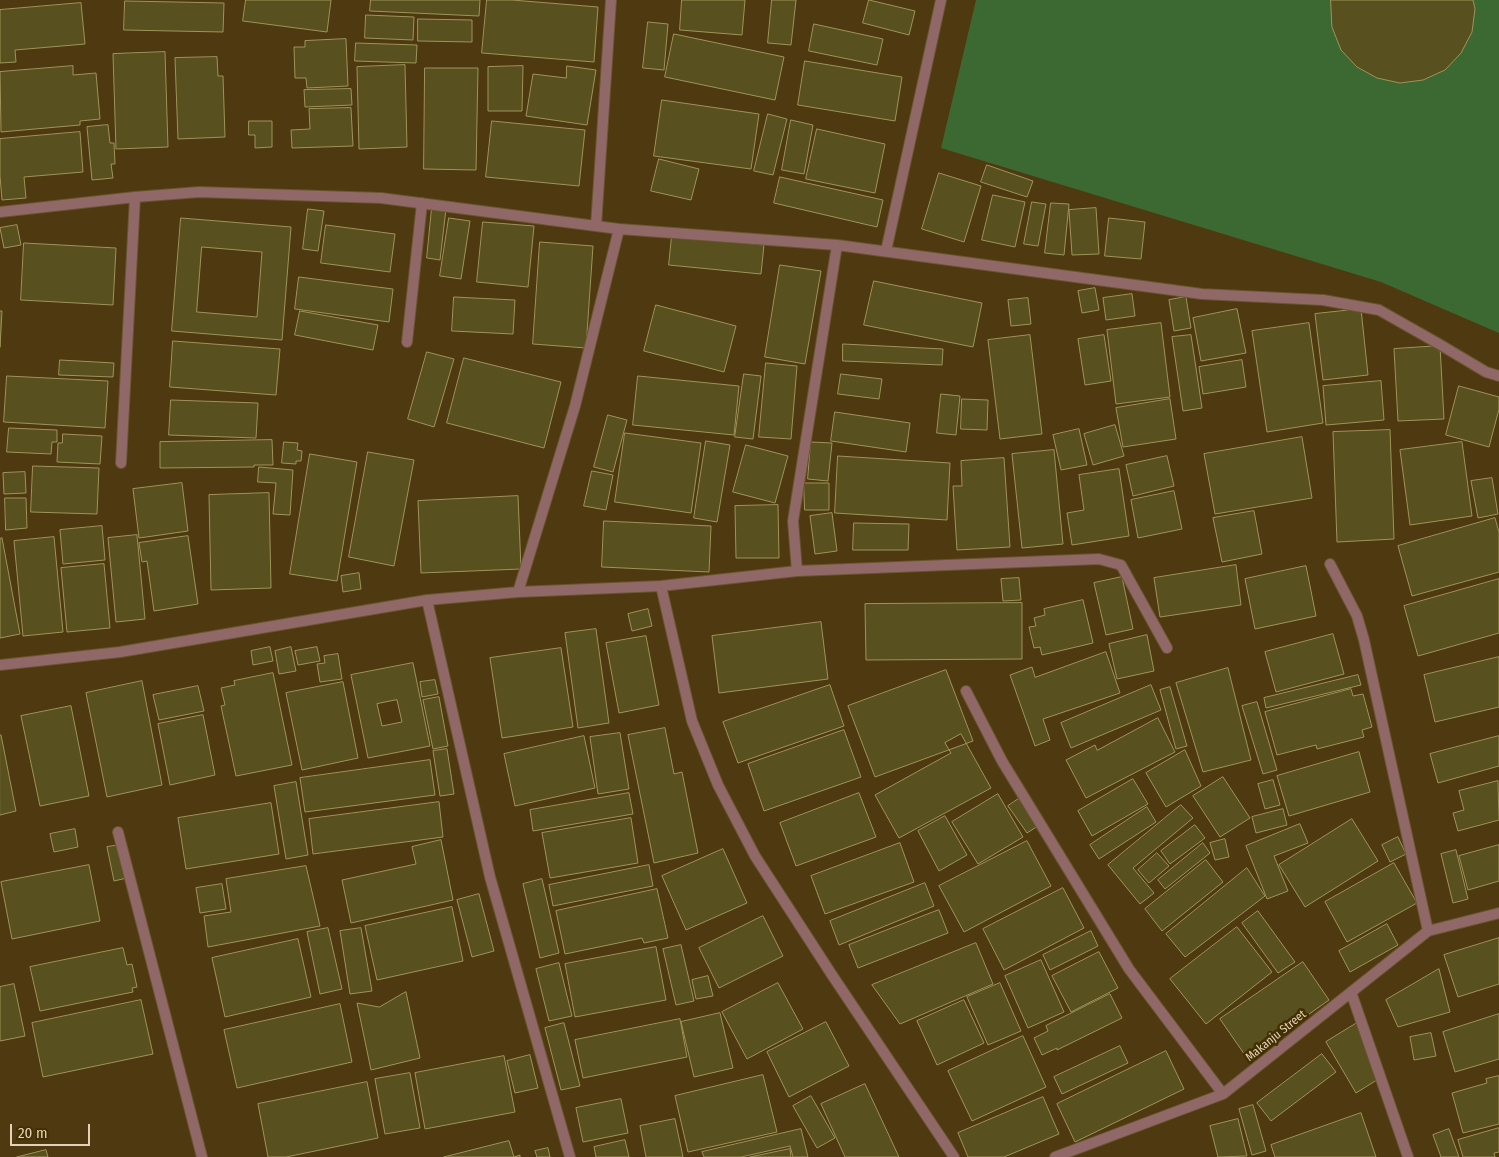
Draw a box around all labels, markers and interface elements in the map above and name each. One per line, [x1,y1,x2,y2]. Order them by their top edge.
street label: Makanju Street [1243,1007,1309,1065]
scale bar [12,1114,92,1146]
text: 20 m [18,1124,48,1142]

